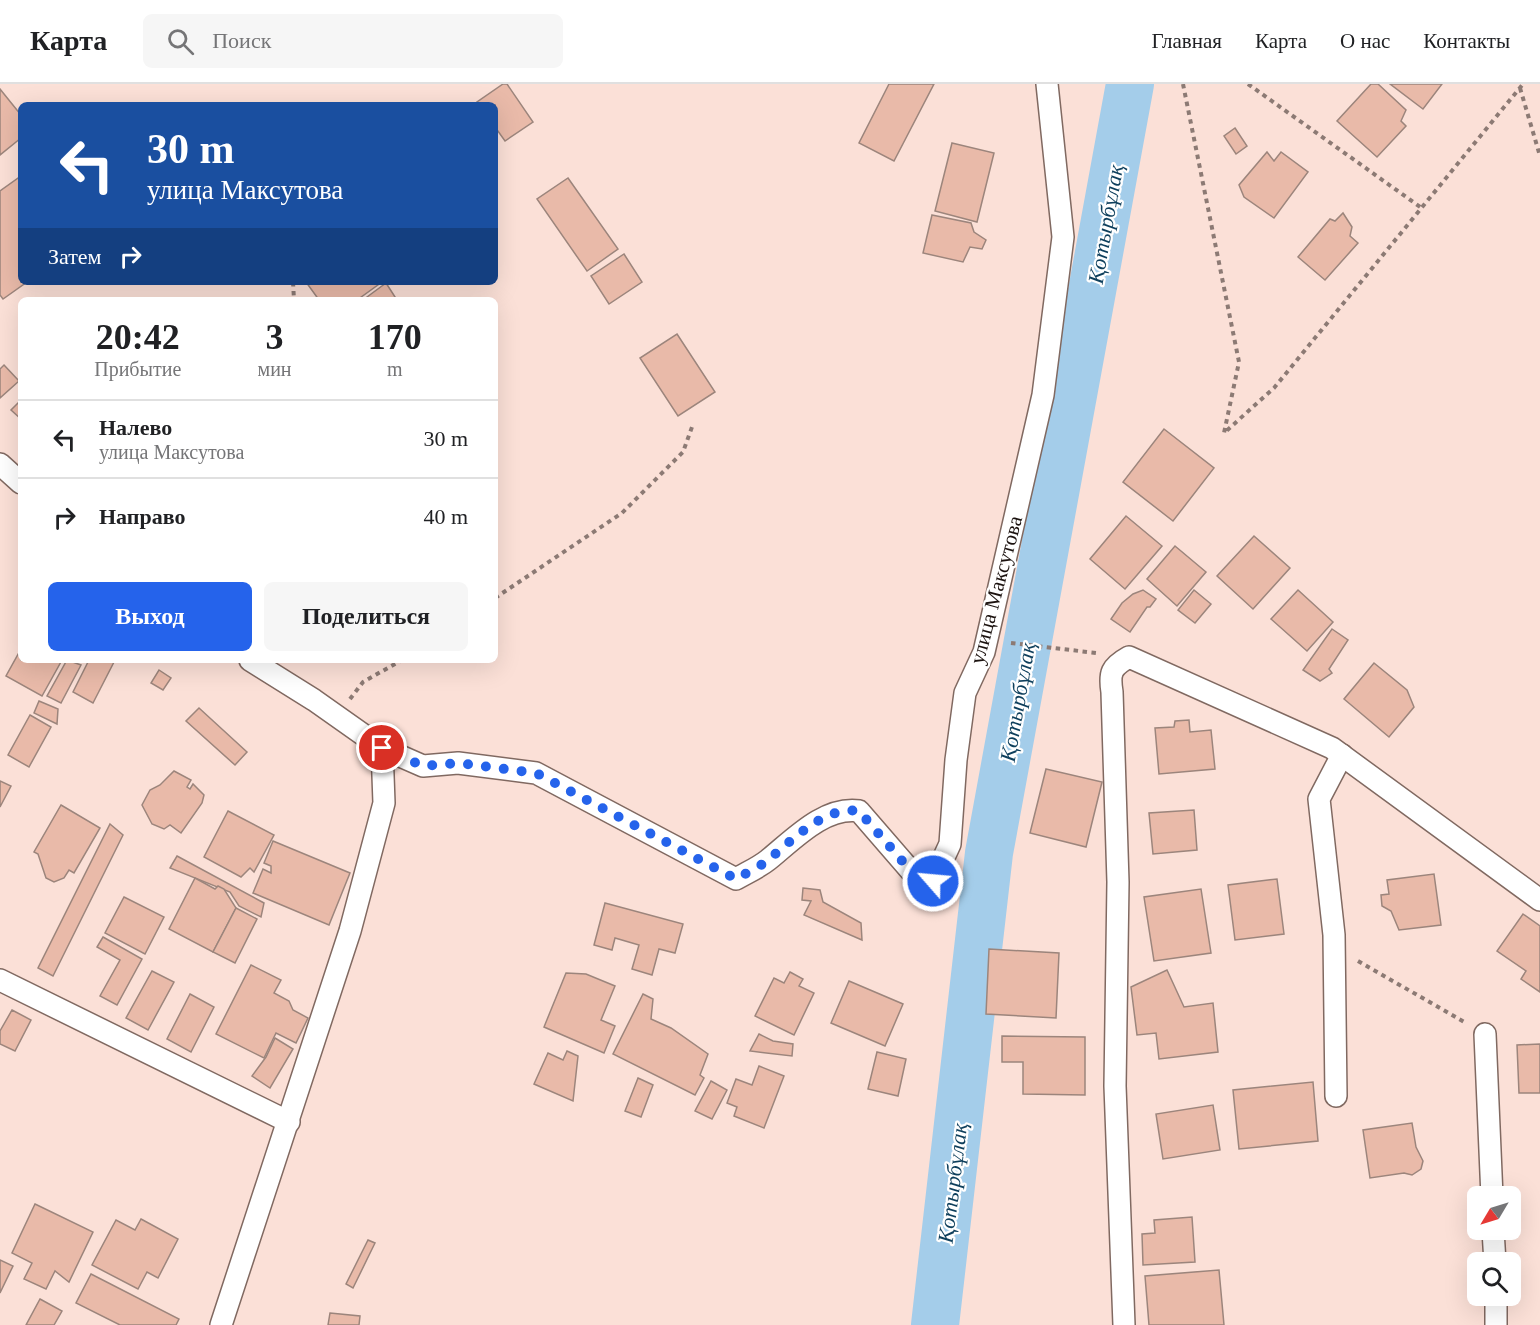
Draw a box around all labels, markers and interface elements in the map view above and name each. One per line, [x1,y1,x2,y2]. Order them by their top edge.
search box [143,14,563,68]
text: Карта [30,25,107,56]
icon: search [164,25,197,58]
text: Поиск [212,28,271,53]
text: Главная [1152,29,1222,53]
text: Карта [1255,29,1307,53]
text: О нас [1340,29,1390,53]
text: Контакты [1423,29,1510,53]
icon: left [48,126,126,204]
text: 30 m [147,126,235,172]
water label: Қотырбұлақ [1083,162,1128,287]
text: улица Максутова [147,175,343,205]
icon: right [114,240,147,273]
text: Затем [48,244,102,269]
text: 20:42 [96,317,180,357]
text: 3 [266,317,284,357]
text: 170 [368,317,422,357]
text: Прибытие [94,358,181,380]
text: мин [258,358,292,380]
text: m [387,358,403,380]
text: Налево [99,415,172,440]
icon: left [48,423,81,456]
text: 30 m [423,426,468,451]
text: улица Максутова [99,441,244,463]
icon: right [48,501,81,534]
text: Направо [99,504,185,529]
text: 40 m [423,504,468,529]
street label: улица Максутова [965,513,1028,667]
button: Выход [48,582,252,651]
button: Поделиться [264,582,468,651]
water label: Қотырбұлақ [995,640,1040,765]
pin [356,722,407,773]
icon: arrive [365,731,398,764]
position arrow [901,849,965,913]
water label: Қотырбұлақ [933,1121,972,1245]
north arrow [1467,1186,1521,1240]
map controls [1467,1186,1521,1306]
button: search [1467,1252,1521,1306]

